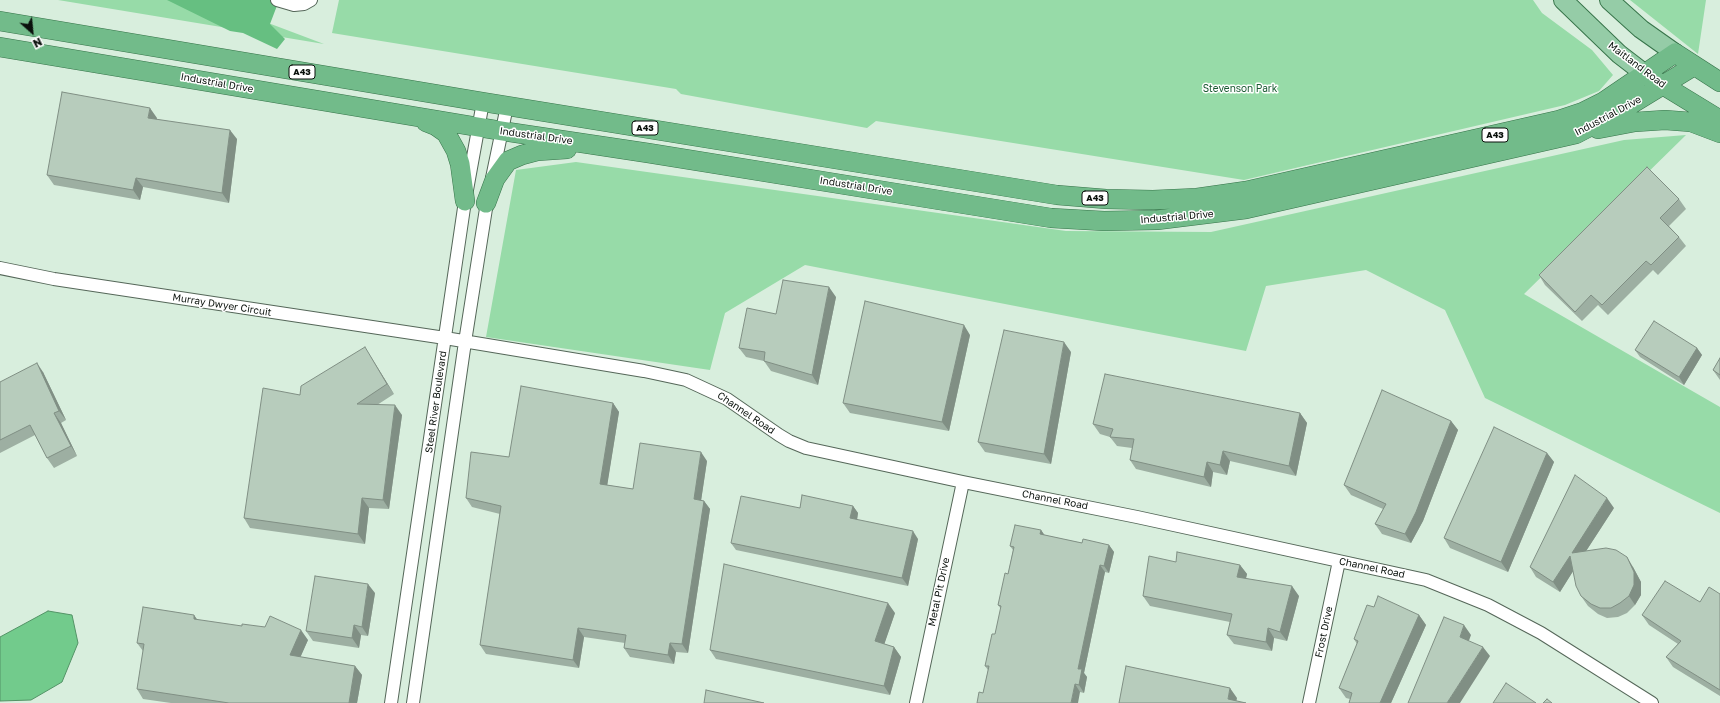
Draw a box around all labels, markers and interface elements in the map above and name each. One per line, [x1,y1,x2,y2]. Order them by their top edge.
north arrow [12,12,52,52]
text: N [31,35,44,51]
street label: Maitland Road [1606,39,1668,91]
road number: A43 [289,65,315,79]
street label: Industrial Drive [180,71,254,95]
park label: Stevenson Park [1203,83,1277,95]
street label: Industrial Drive [1573,93,1643,139]
road number: A43 [632,121,658,135]
street label: Industrial Drive [499,125,573,147]
road number: A43 [1482,128,1508,142]
street label: Industrial Drive [819,174,893,198]
road number: A43 [1082,191,1108,205]
street label: Industrial Drive [1140,208,1214,226]
street label: Murray Dwyer Circuit [172,291,272,319]
street label: Steel River Boulevard [423,350,449,454]
street label: Channel Road [715,389,777,437]
street label: Channel Road [1021,488,1089,512]
street label: Channel Road [1338,555,1406,581]
street label: Metal Pit Drive [926,556,952,628]
street label: Frost Drive [1313,605,1335,659]

